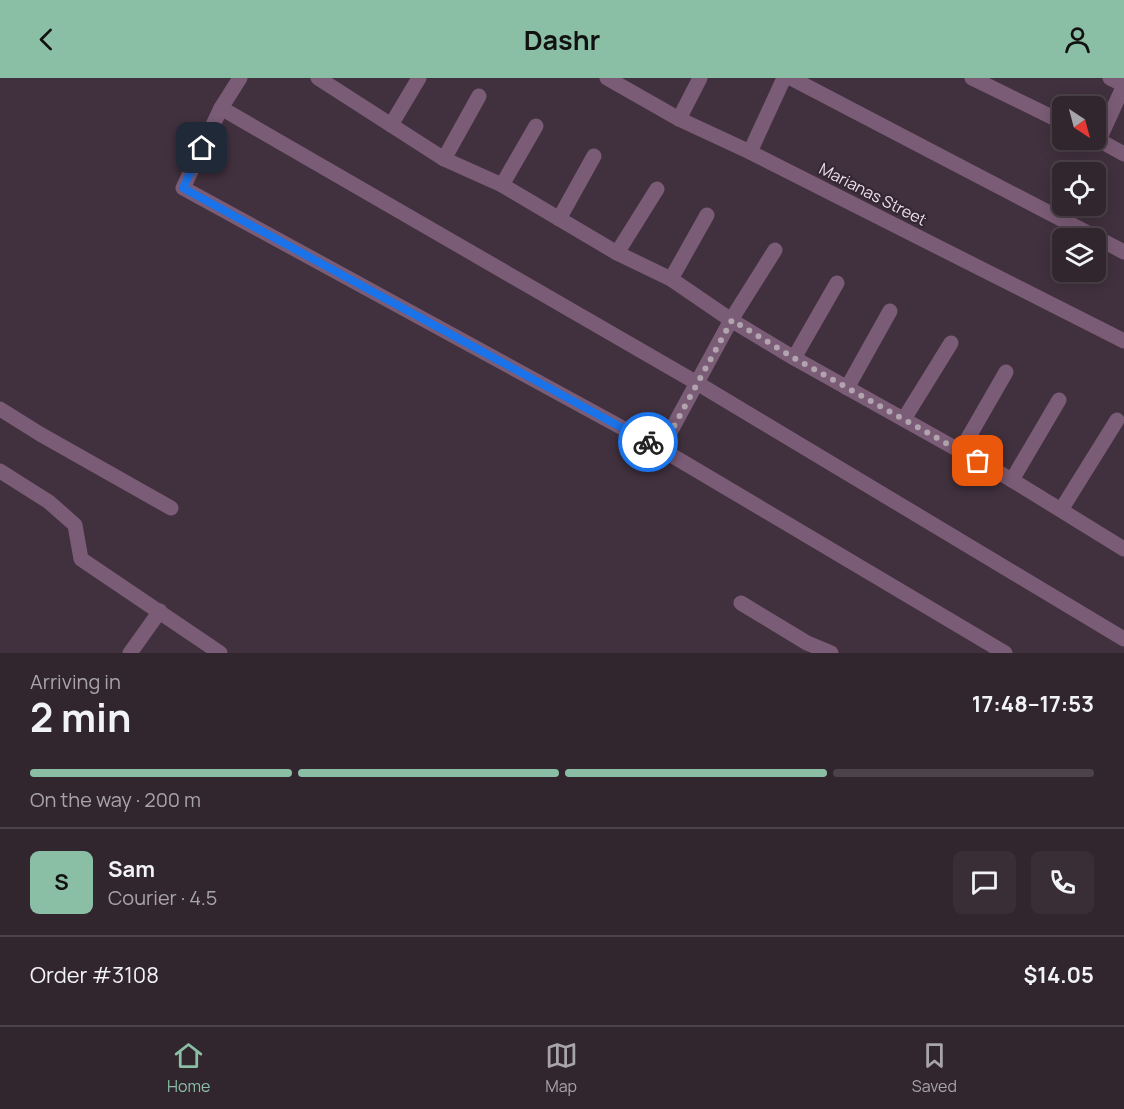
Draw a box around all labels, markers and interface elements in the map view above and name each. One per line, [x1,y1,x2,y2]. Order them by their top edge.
text: Dashr [524,21,600,58]
icon: back [30,23,63,56]
icon: person [1061,23,1094,56]
north arrow [1052,96,1106,150]
map controls [1052,96,1106,282]
pin [176,122,227,173]
icon: home [185,131,218,164]
street label: Marianas Street [816,157,930,231]
button: locate [1052,162,1106,216]
button: layers [1052,228,1106,282]
courier [618,412,678,472]
icon: bike [632,426,665,459]
pin [952,435,1003,486]
icon: bag [961,444,994,477]
text: Arriving in [30,668,121,695]
text: 17:48–17:53 [972,689,1094,719]
text: 2 min [30,690,131,744]
text: On the way · 200 m [30,786,201,813]
button: chat [953,851,1016,914]
button: phone [1031,851,1094,914]
text: Sam [108,854,155,884]
text: S [54,867,69,897]
text: Courier · 4.5 [108,884,217,911]
text: Order #3108 [30,960,159,990]
text: $14.05 [1024,960,1094,990]
tab: Home [167,1039,210,1097]
tab: Map [545,1039,578,1097]
tab: Saved [912,1039,957,1097]

